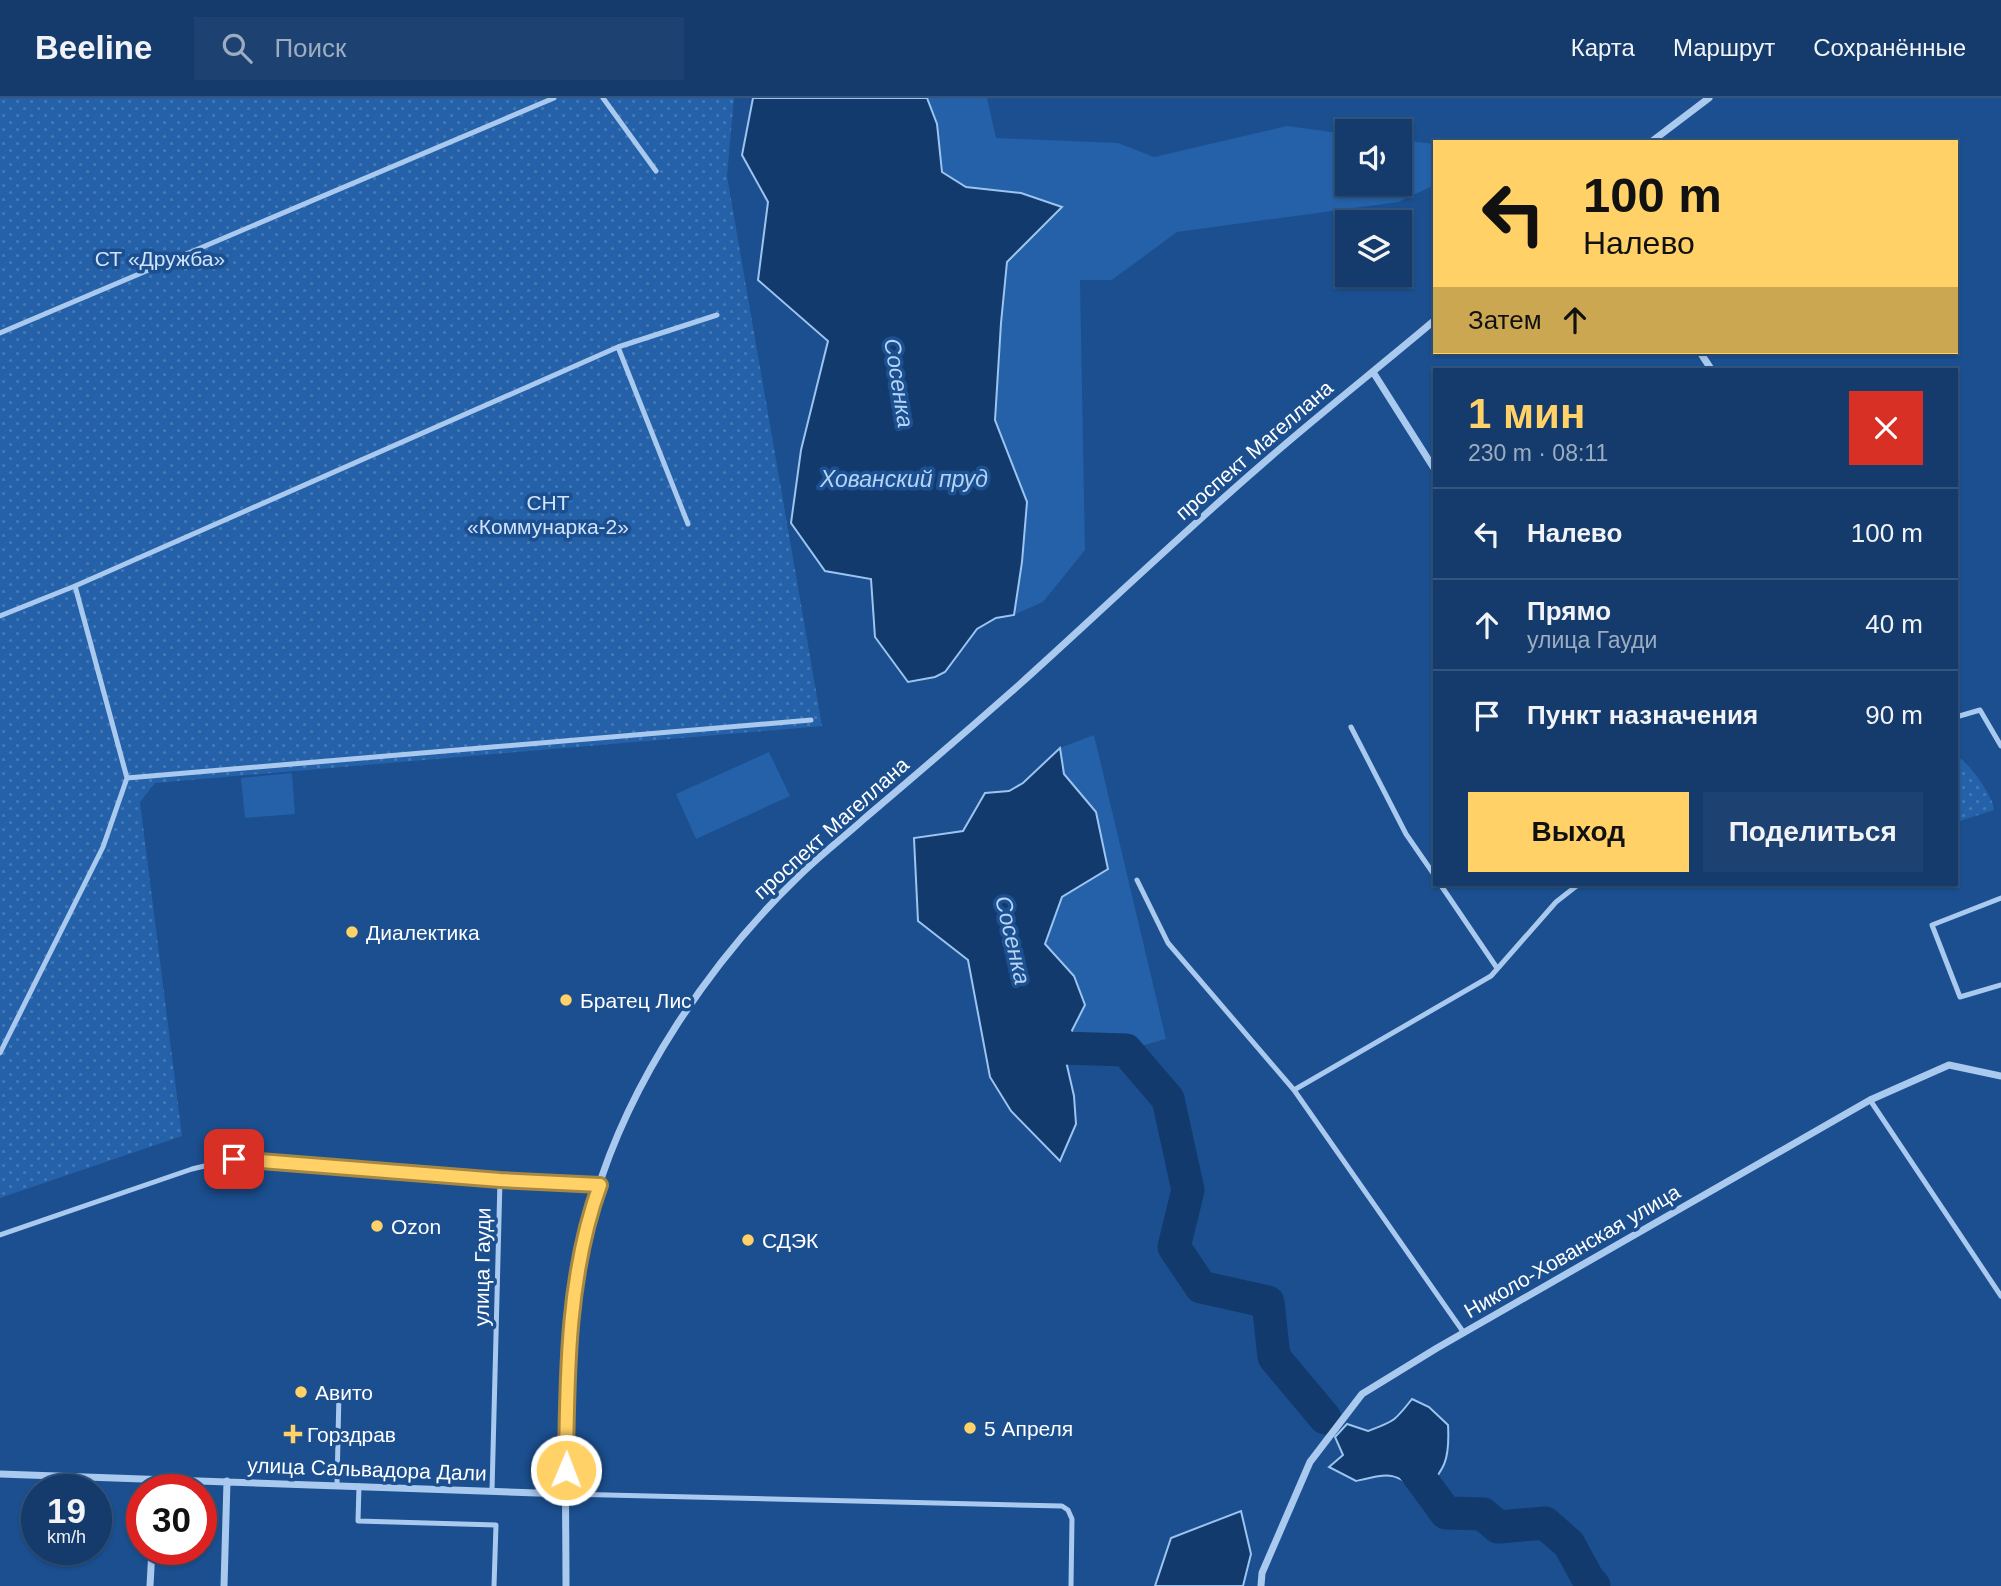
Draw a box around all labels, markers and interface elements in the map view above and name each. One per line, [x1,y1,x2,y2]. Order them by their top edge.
search box [194,17,684,80]
text: Beeline [35,29,152,66]
icon: search [218,29,256,67]
text: Поиск [274,33,346,63]
text: Карта [1571,34,1635,61]
text: Маршрут [1673,34,1775,61]
text: Сохранённые [1813,34,1966,61]
map controls [1335,119,1412,287]
button: sound [1335,119,1412,196]
icon: left [1468,168,1559,259]
text: 100 m [1583,168,1722,222]
button: layers [1335,210,1412,287]
text: Налево [1583,225,1695,261]
park label: СТ «Дружба» [95,247,225,270]
icon: ahead [1556,301,1594,339]
text: Затем [1468,305,1542,335]
water label: Сосенка [879,337,919,429]
street label: проспект Магеллана [1171,375,1337,524]
text: 1 мин [1468,390,1585,437]
button: close [1849,391,1923,465]
text: 230 m · 08:11 [1468,440,1608,466]
water label: Хованский пруд [819,466,988,492]
park label: СНТ «Коммунарка-2» [467,491,629,538]
icon: left [1468,515,1506,553]
text: Налево [1527,518,1622,548]
text: 100 m [1851,518,1923,548]
text: Прямо [1527,596,1611,626]
icon: ahead [1468,606,1506,644]
text: 40 m [1865,609,1923,639]
text: улица Гауди [1527,627,1657,653]
icon: arrive [1468,697,1506,735]
text: Пункт назначения [1527,700,1758,730]
text: 90 m [1865,700,1923,730]
street label: проспект Магеллана [749,752,913,904]
button: Выход [1468,792,1689,872]
button: Поделиться [1703,792,1923,872]
water label: Сосенка [990,893,1036,987]
place label: Диалектика [366,921,480,944]
marker: Диалектика [344,924,360,940]
place label: Братец Лис [580,989,692,1012]
marker: Братец Лис [558,992,574,1008]
pin [204,1129,264,1189]
icon: arrive [215,1140,253,1178]
street label: Николо-Хованская улица [1460,1180,1684,1322]
street label: улица Гауди [469,1207,495,1327]
place label: Ozon [391,1215,441,1238]
marker: Ozon [369,1218,385,1234]
place label: СДЭК [762,1229,819,1252]
marker: СДЭК [740,1232,756,1248]
place label: Авито [315,1381,373,1404]
marker: Авито [293,1384,309,1400]
place label: 5 Апреля [984,1417,1073,1440]
marker: 5 Апреля [962,1420,978,1436]
place label: Горздрав [307,1423,396,1446]
marker: Горздрав [285,1426,301,1442]
position arrow [529,1433,603,1507]
street label: улица Сальвадора Дали [247,1453,487,1485]
speed limit sign: 30 [126,1474,217,1565]
text: 19 [47,1491,86,1530]
text: km/h [47,1527,86,1547]

